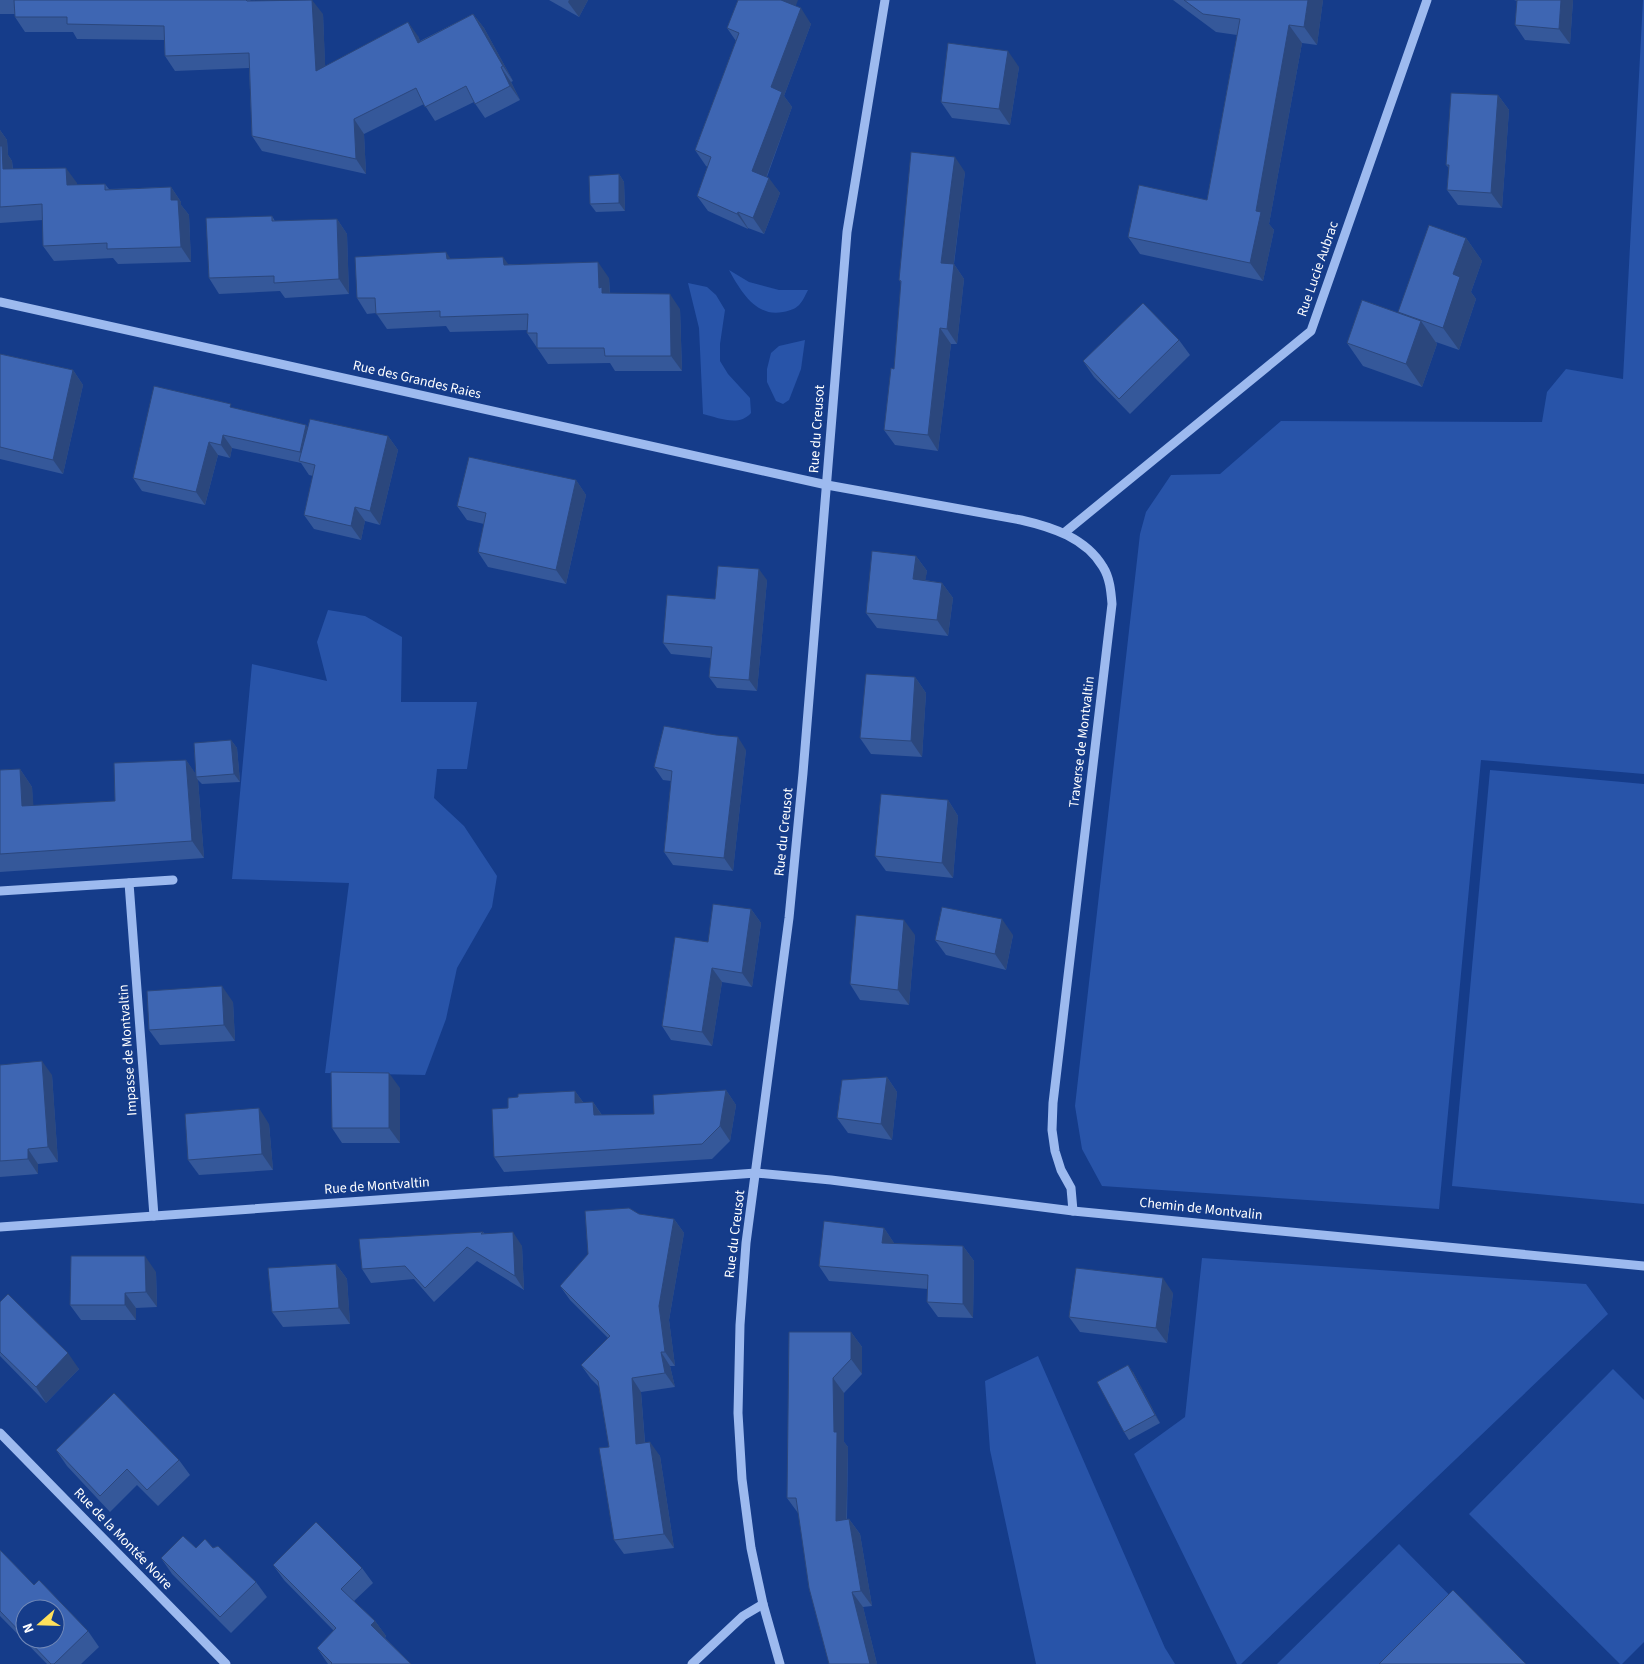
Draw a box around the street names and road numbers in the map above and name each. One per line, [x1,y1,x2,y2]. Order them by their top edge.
street label: Rue Lucie Aubrac [1292,218,1344,320]
street label: Rue des Grandes Raies [351,355,483,405]
street label: Rue du Creusot [804,384,830,474]
street label: Traverse de Montvaltin [1064,675,1100,809]
street label: Rue du Creusot [769,787,799,877]
street label: Impasse de Montvaltin [113,984,143,1116]
street label: Rue de Montvaltin [324,1172,430,1200]
street label: Rue du Creusot [720,1188,750,1279]
street label: Chemin de Montvalin [1138,1193,1264,1225]
street label: Rue de la Montée Noire [69,1484,177,1594]

